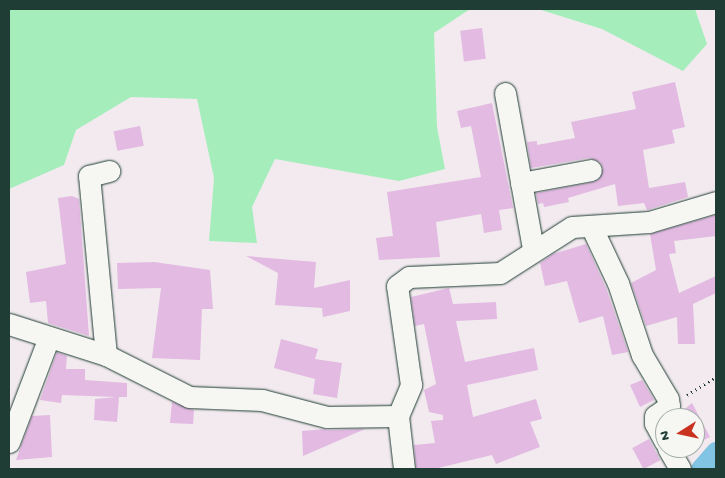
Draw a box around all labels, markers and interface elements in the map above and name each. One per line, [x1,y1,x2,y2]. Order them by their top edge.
north arrow [655,408,705,458]
text: N [657,430,675,442]

